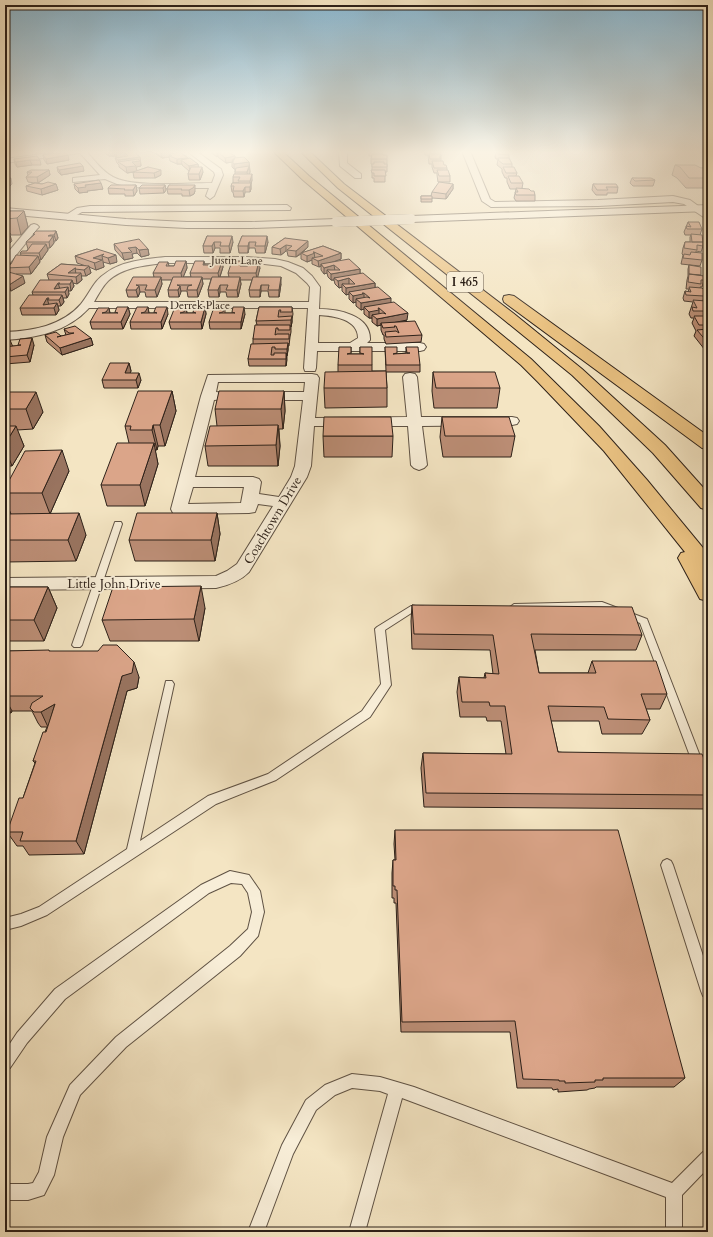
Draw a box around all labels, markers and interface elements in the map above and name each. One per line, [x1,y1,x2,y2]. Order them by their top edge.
street label: Justin Lane [209,253,263,268]
road number: I 465 [447,272,483,292]
street label: Derrek Place [170,298,230,313]
street label: Coachtown Drive [240,473,306,568]
street label: Little John Drive [67,575,161,593]

